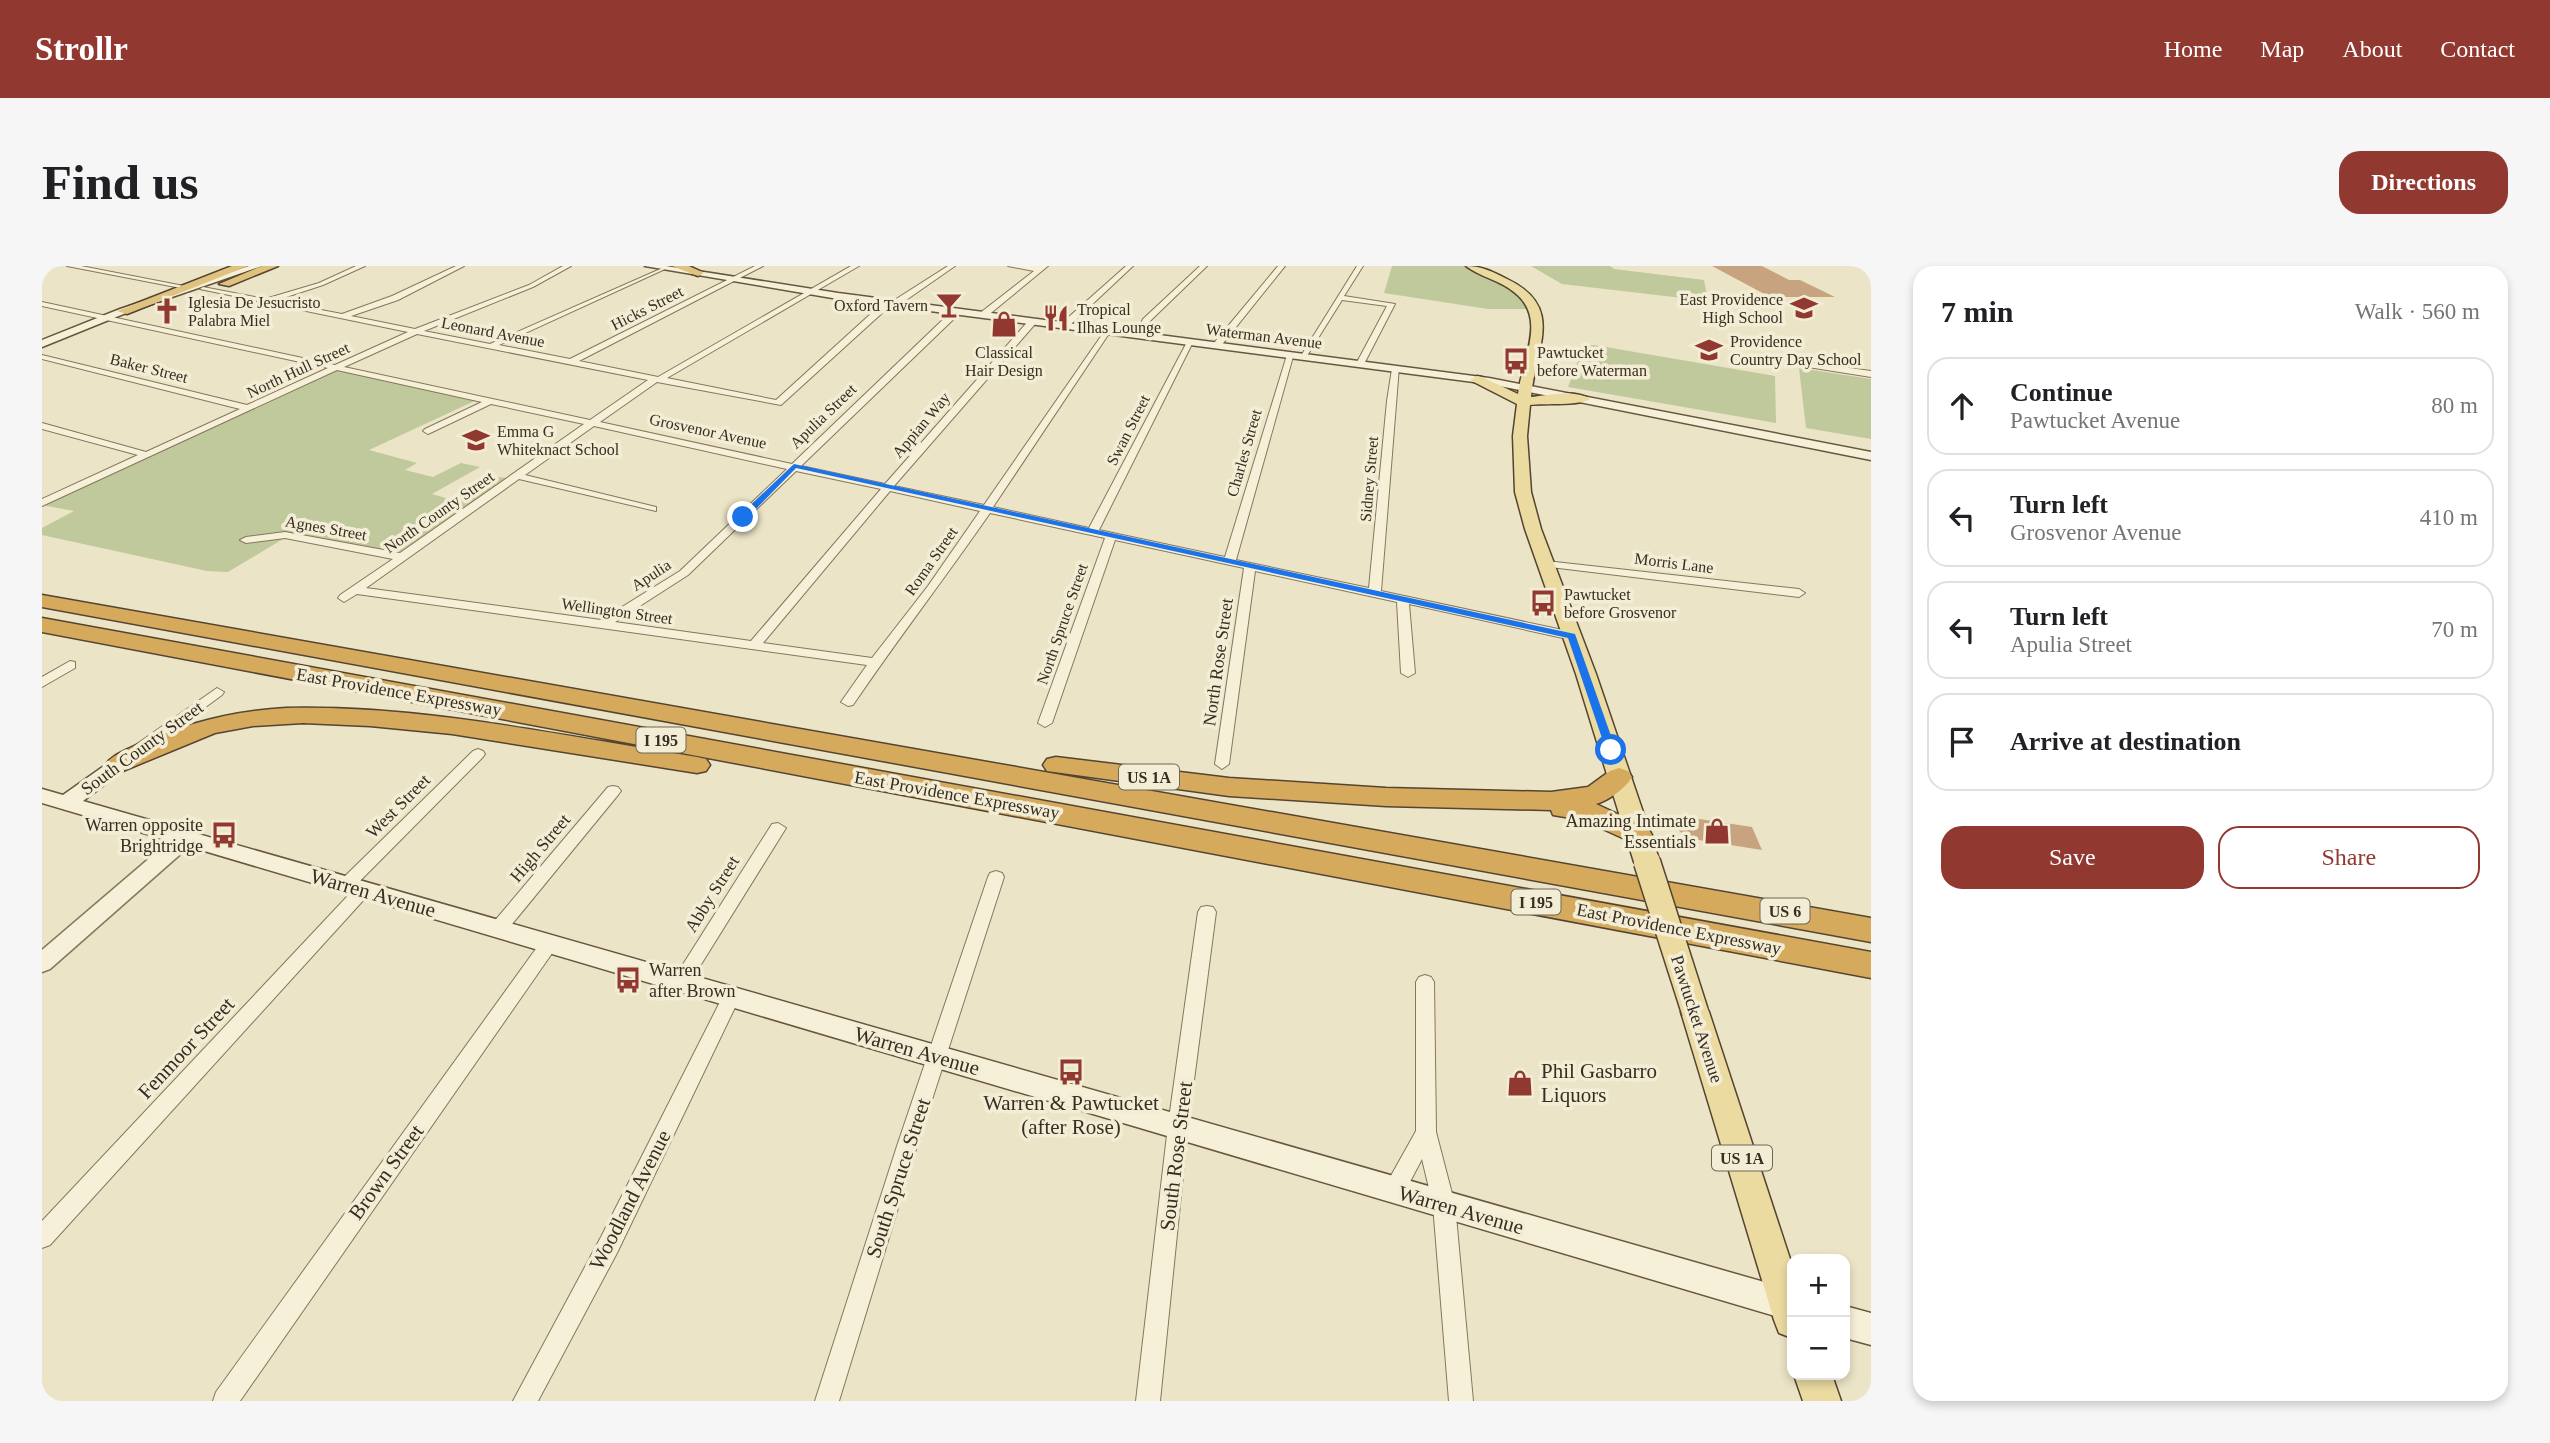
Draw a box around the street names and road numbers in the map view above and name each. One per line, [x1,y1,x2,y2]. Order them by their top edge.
street label: Hicks Street [608,282,686,333]
street label: Leonard Avenue [440,314,546,350]
street label: Waterman Avenue [1205,320,1323,352]
street label: North Hull Street [244,339,352,401]
street label: Baker Street [108,350,190,386]
street label: Apulia Street [787,380,861,452]
street label: Appian Way [889,389,954,462]
street label: Swan Street [1103,391,1153,468]
street label: Charles Street [1223,407,1265,499]
street label: Grosvenor Avenue [648,410,768,452]
street label: Sidney Street [1357,435,1382,523]
street label: North County Street [381,468,498,557]
street label: Agnes Street [284,512,368,545]
street label: Roma Street [901,523,961,598]
street label: Morris Lane [1633,550,1715,576]
street label: Apulia [628,556,674,595]
street label: North Spruce Street [1033,561,1092,687]
street label: Wellington Street [560,595,674,628]
street label: North Rose Street [1199,597,1237,727]
street label: East Providence Expressway [295,664,503,720]
street label: South County Street [77,697,207,799]
road number: I 195 [636,727,686,752]
road number: US 1A [1119,764,1179,790]
street label: East Providence Expressway [853,767,1061,823]
street label: West Street [362,770,434,842]
street label: High Street [506,810,574,886]
street label: Abby Street [681,852,743,936]
street label: Warren Avenue [308,864,438,922]
road number: I 195 [1512,890,1560,915]
road number: US 6 [1760,898,1810,924]
street label: East Providence Expressway [1575,899,1783,959]
street label: Pawtucket Avenue [1667,953,1727,1085]
street label: Fenmoor Street [133,992,239,1104]
street label: Warren Avenue [852,1022,982,1080]
street label: South Rose Street [1155,1080,1197,1232]
street label: South Spruce Street [861,1095,935,1261]
street label: Brown Street [344,1120,429,1224]
street label: Woodland Avenue [584,1126,676,1274]
road number: US 1A [1712,1146,1772,1170]
street label: Warren Avenue [1396,1181,1526,1239]

